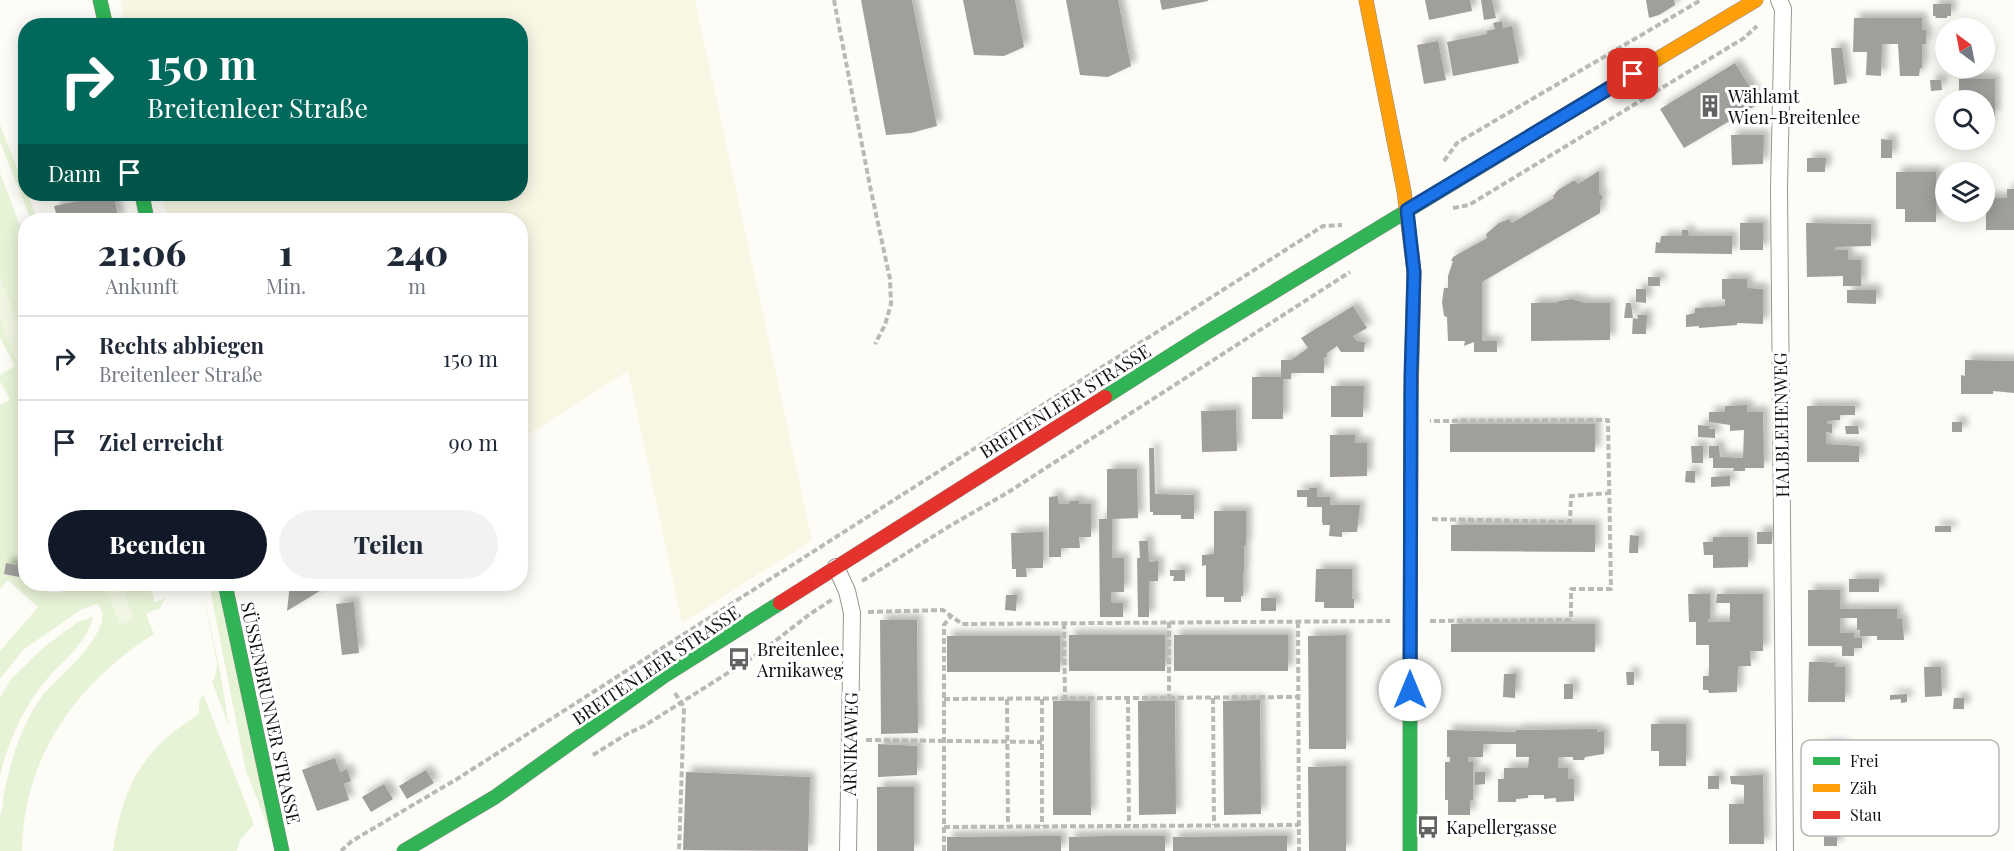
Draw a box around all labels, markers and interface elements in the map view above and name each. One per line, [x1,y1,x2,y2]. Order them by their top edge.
north arrow [1935,18,1995,78]
map controls [1935,18,1995,222]
text: 150 m [147,35,257,91]
icon: right [48,42,126,120]
pin [1607,48,1658,99]
icon: arrive [1616,57,1649,90]
place label: Wählamt Wien-Breitenlee [1727,84,1860,129]
text: Breitenleer Straße [147,89,368,125]
button: search [1935,90,1995,150]
building icon: Wählamt Wien-Breitenlee [1697,93,1723,119]
icon: arrive [113,156,146,189]
text: Dann [48,158,101,188]
button: layers [1935,162,1995,222]
text: 21:06 [98,227,186,275]
text: 1 [279,227,293,275]
text: 240 [386,227,448,275]
text: Ankunft [106,272,178,299]
text: Min. [266,272,306,299]
text: m [408,272,426,299]
text: Rechts abbiegen [99,330,264,360]
street label: BREITENLEER STRASSE [975,338,1155,463]
icon: right [48,342,81,375]
text: 150 m [443,343,498,373]
street label: HALBLEHENWEG [1768,352,1794,498]
text: Breitenleer Straße [99,360,263,387]
icon: arrive [48,426,81,459]
text: Ziel erreicht [99,427,223,457]
text: 90 m [449,427,498,457]
button: Beenden [48,510,267,579]
button: Teilen [279,510,498,579]
street label: SÜSSENBRUNNER STRASSE [236,600,306,826]
street label: BREITENLEER STRASSE [567,600,745,730]
place label: Breitenlee, Arnikaweg [756,637,844,682]
bus stop icon: Breitenlee, Arnikaweg [726,646,752,672]
position arrow [1378,658,1442,722]
street label: ARNIKAWEG [837,692,863,797]
legend [1801,740,1999,836]
text: Frei [1850,750,1879,771]
text: Zäh [1850,777,1877,798]
text: Stau [1850,804,1882,825]
bus stop icon: Kapellergasse [1415,814,1441,840]
place label: Kapellergasse [1446,815,1557,839]

